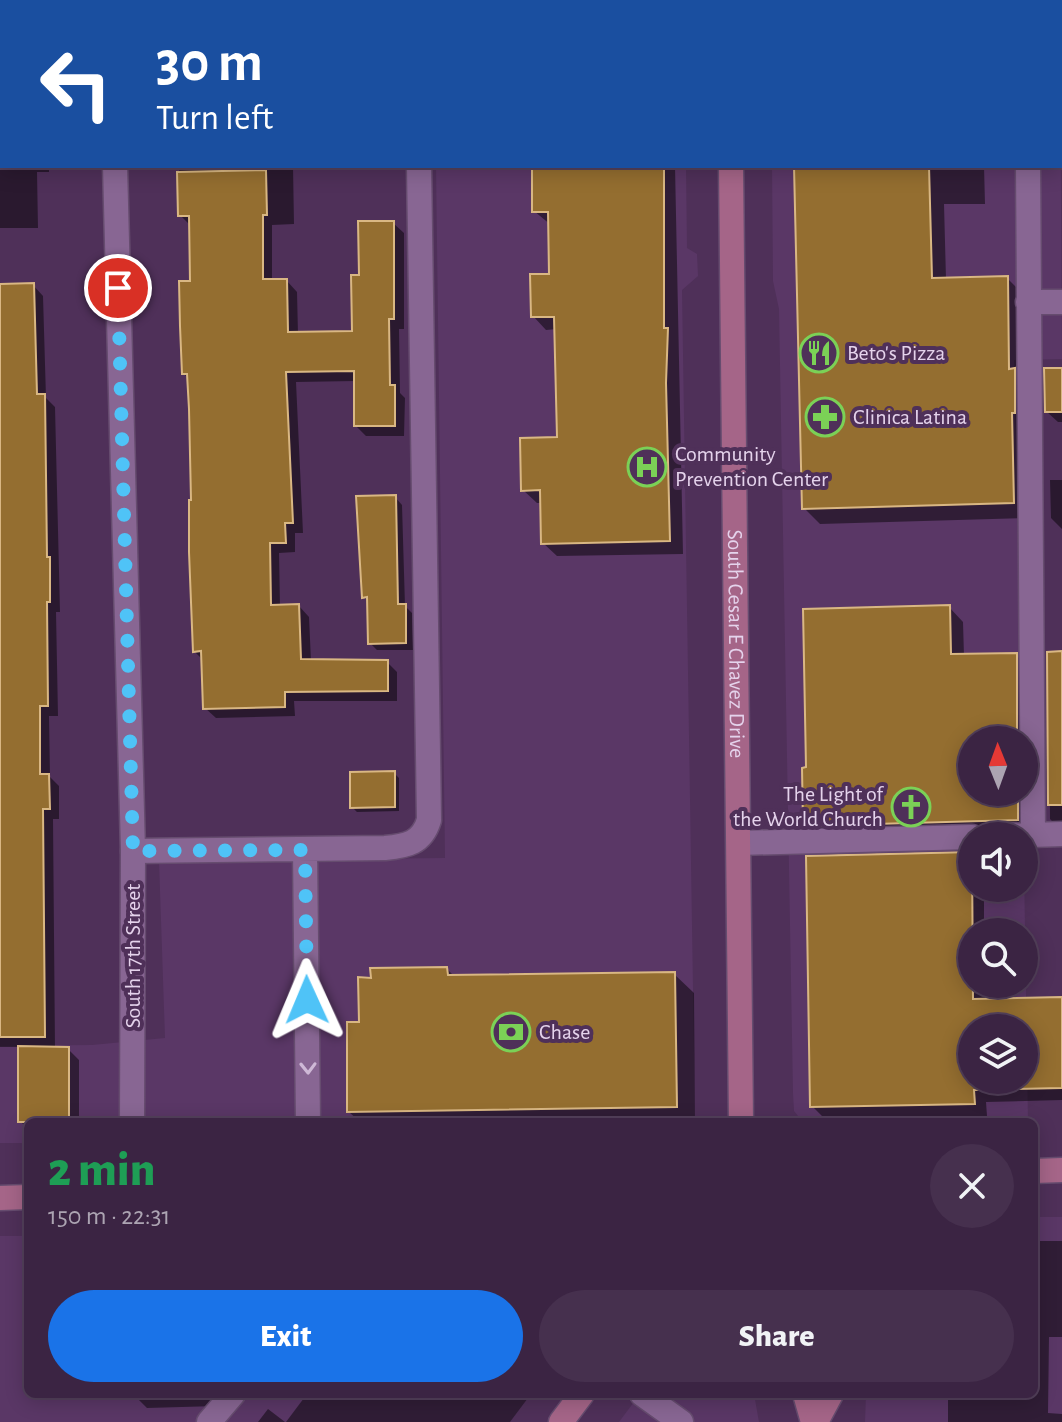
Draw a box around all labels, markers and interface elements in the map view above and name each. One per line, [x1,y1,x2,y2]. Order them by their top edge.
icon: left [24,32,128,136]
text: 30 m [156,35,263,91]
text: Turn left [156,100,273,136]
pin [84,254,152,322]
icon: arrive [96,266,140,310]
restaurant icon: Beto's Pizza [798,332,840,374]
place label: Beto's Pizza [847,342,946,364]
pharmacy icon: Clinica Latina [804,396,846,438]
place label: Clinica Latina [853,406,967,428]
place label: Community Prevention Center [675,443,828,490]
hospital icon: Community Prevention Center [626,446,668,488]
street label: South Cesar E Chavez Drive [724,529,748,759]
north arrow [958,726,1038,806]
map controls [958,726,1038,1094]
place label: The Light of the World Church [733,783,884,830]
church icon: The Light of the World Church [890,786,932,828]
button: sound [958,822,1038,902]
street label: South 17th Street [122,884,144,1028]
button: search [958,918,1038,998]
position arrow [265,958,349,1042]
bank icon: Chase [490,1011,532,1053]
button: layers [958,1014,1038,1094]
place label: Chase [539,1021,590,1043]
one-way arrow [299,1062,316,1075]
button: close [930,1144,1014,1228]
text: 2 min [48,1147,156,1195]
text: 150 m · 22:31 [48,1203,170,1229]
button: Exit [48,1290,523,1382]
button: Share [539,1290,1014,1382]

